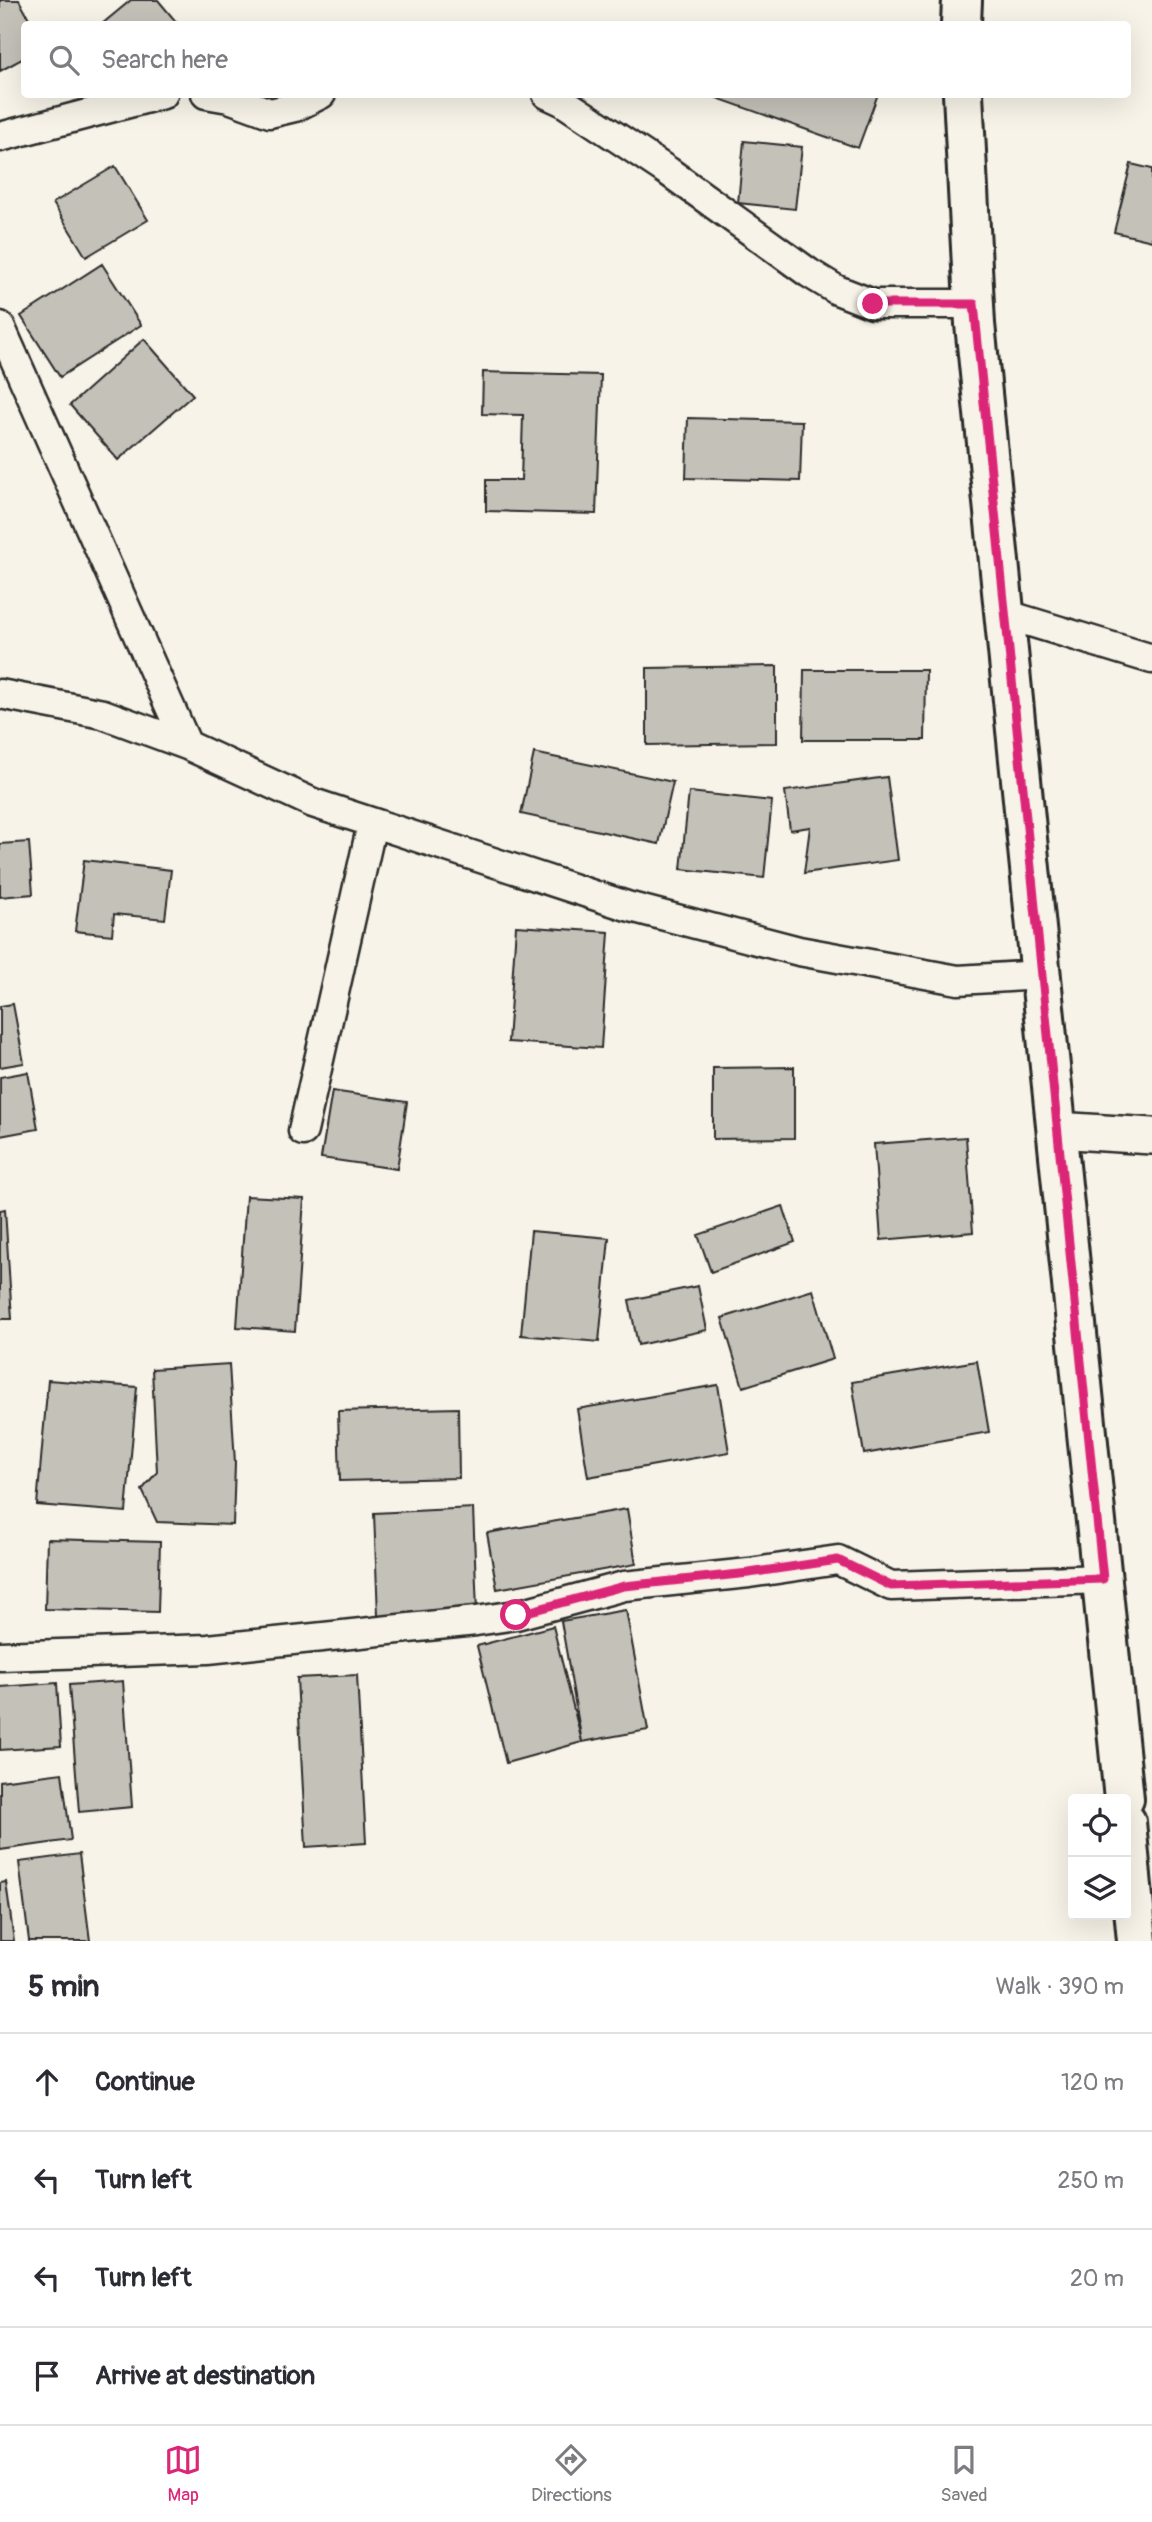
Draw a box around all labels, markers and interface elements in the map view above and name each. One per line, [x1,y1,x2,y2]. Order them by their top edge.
search box [21,21,1131,98]
icon: search [45,41,83,79]
text: Search here [101,44,228,76]
route end [857,288,888,319]
route start [500,1599,531,1630]
map controls [1068,1794,1131,1920]
button: locate [1068,1794,1131,1857]
button: layers [1068,1857,1131,1920]
text: 5 min [28,1968,99,2005]
text: Walk · 390 m [995,1972,1124,2001]
icon: ahead [28,2063,66,2101]
text: Continue [95,2066,195,2098]
text: 120 m [1061,2068,1124,2097]
icon: left [28,2161,66,2199]
text: Turn left [95,2164,191,2196]
text: 250 m [1058,2166,1124,2195]
icon: left [28,2259,66,2297]
text: Turn left [95,2262,191,2294]
text: 20 m [1070,2264,1124,2293]
icon: arrive [28,2357,66,2395]
text: Arrive at destination [95,2360,315,2392]
tab: Map [164,2441,202,2507]
tab: Directions [531,2441,612,2507]
tab: Saved [940,2441,988,2507]

